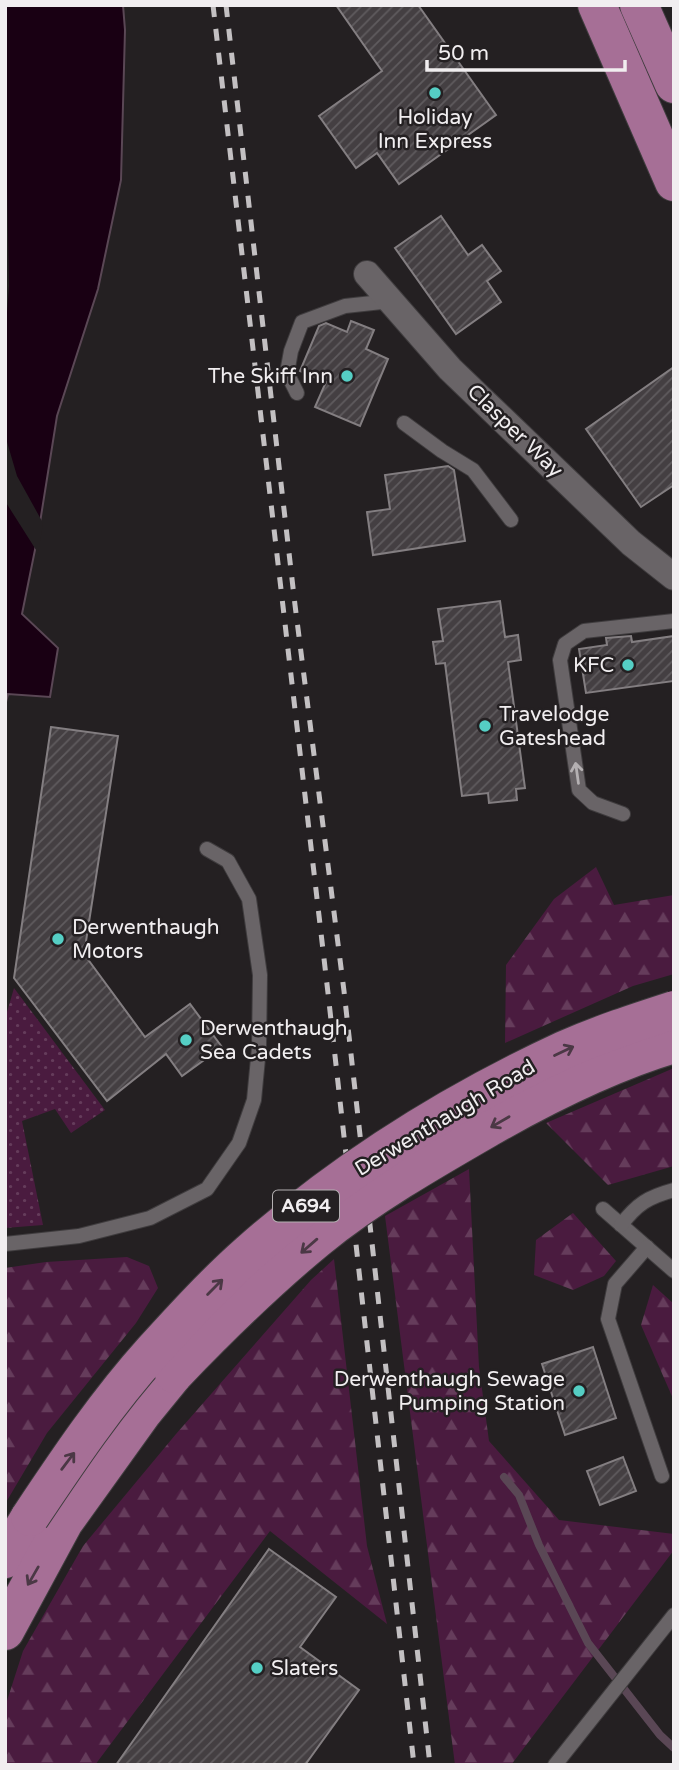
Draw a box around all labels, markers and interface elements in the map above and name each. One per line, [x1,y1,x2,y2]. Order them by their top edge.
scale bar [427,28,625,72]
text: 50 m [438,41,489,66]
marker: Holiday Inn Express [427,85,443,101]
place label: Holiday Inn Express [378,105,492,154]
place label: The Skiff Inn [208,364,333,389]
marker: The Skiff Inn [339,368,355,384]
street label: Clasper Way [462,379,568,483]
place label: KFC [573,653,614,678]
marker: KFC [620,657,636,673]
place label: Travelodge Gateshead [499,702,610,751]
marker: Travelodge Gateshead [477,718,493,734]
one-way arrow [570,762,583,785]
place label: Derwenthaugh Motors [72,915,220,964]
marker: Derwenthaugh Motors [50,931,66,947]
place label: Derwenthaugh Sea Cadets [200,1016,348,1065]
marker: Derwenthaugh Sea Cadets [178,1032,194,1048]
one-way arrow [552,1044,574,1057]
street label: Derwenthaugh Road [350,1054,540,1182]
one-way arrow [490,1115,510,1129]
road number: A694 [273,1190,339,1222]
one-way arrow [301,1238,319,1254]
one-way arrow [206,1279,223,1296]
place label: Derwenthaugh Sewage Pumping Station [334,1367,565,1416]
marker: Derwenthaugh Sewage Pumping Station [571,1383,587,1399]
one-way arrow [61,1452,76,1471]
one-way arrow [26,1565,39,1586]
place label: Slaters [271,1656,338,1681]
marker: Slaters [249,1660,265,1676]

